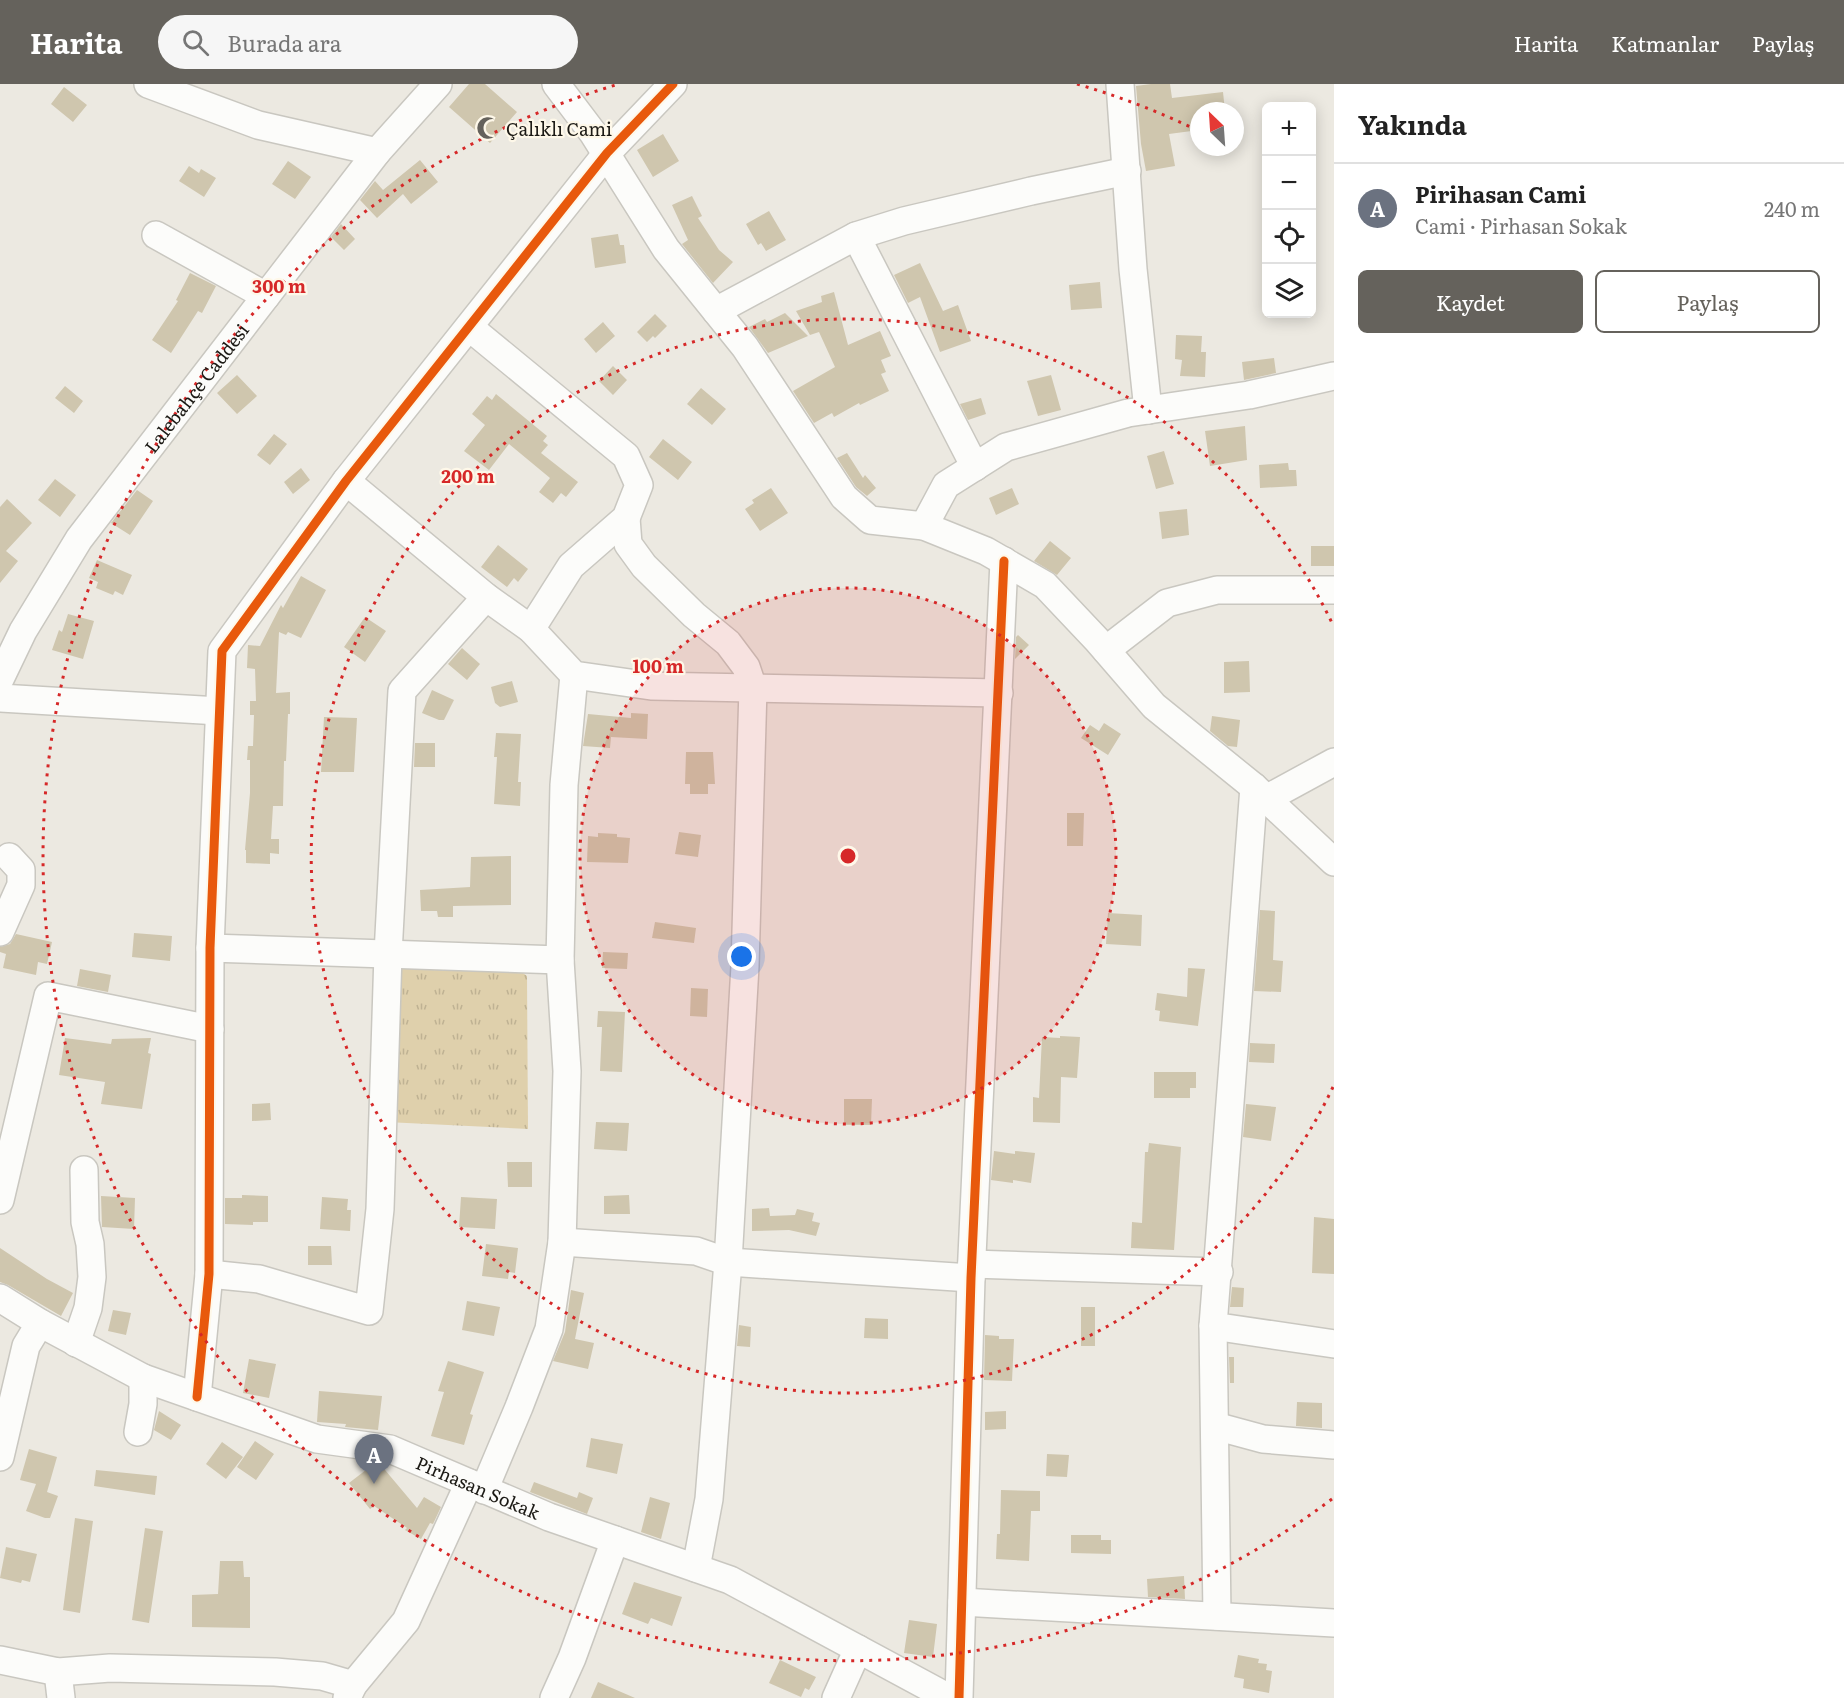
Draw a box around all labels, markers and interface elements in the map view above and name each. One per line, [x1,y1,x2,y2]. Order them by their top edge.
search box [158,15,578,69]
text: Harita [30,21,122,63]
icon: search [179,26,212,59]
text: Burada ara [227,26,342,59]
text: Harita [1514,27,1578,58]
text: Katmanlar [1611,27,1719,58]
text: Paylaş [1752,27,1814,58]
north arrow [1190,102,1244,156]
map controls [1262,102,1316,318]
button: + [1262,102,1316,156]
text: Yakında [1358,104,1467,143]
mosque icon: Çalıklı Cami [475,115,501,141]
place label: Çalıklı Cami [506,115,612,142]
button: − [1262,156,1316,210]
text: Pirihasan Cami [1415,177,1586,210]
text: A [1370,193,1385,223]
text: 240 m [1764,193,1820,223]
button: locate [1262,210,1316,264]
text: Cami · Pirhasan Sokak [1415,210,1627,240]
button: layers [1262,264,1316,318]
button: Kaydet [1358,270,1583,333]
button: Paylaş [1595,270,1820,333]
text: 300 m [252,272,306,299]
street label: Lalebahçe Caddesi [137,317,254,458]
text: 200 m [441,462,495,489]
text: 100 m [632,652,684,679]
centre of rings [838,846,858,866]
your location [727,942,756,971]
pin: A [354,1434,394,1484]
street label: Pirhasan Sokak [412,1448,545,1526]

